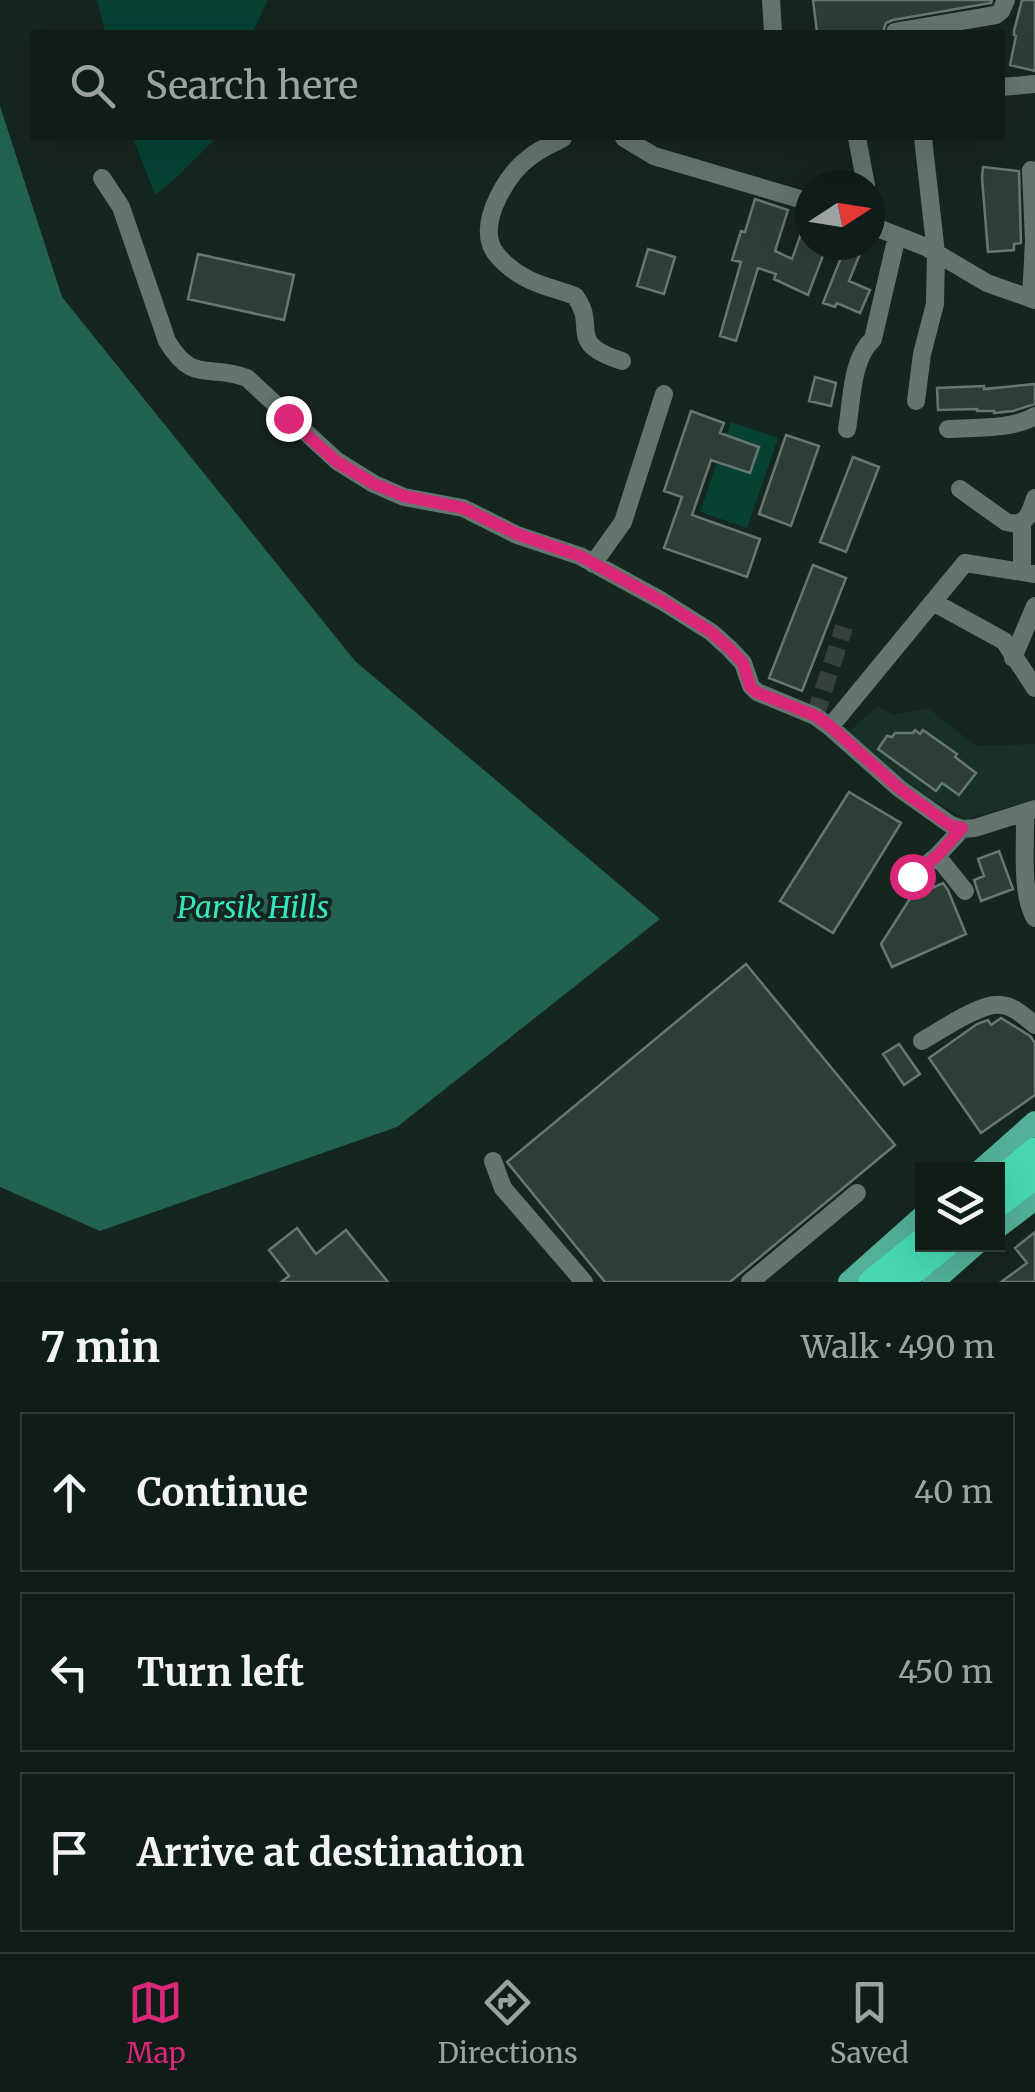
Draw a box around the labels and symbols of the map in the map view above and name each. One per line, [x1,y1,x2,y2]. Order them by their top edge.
north arrow [795,170,885,260]
route end [266,396,312,442]
route start [890,854,936,900]
park label: Parsik Hills [177,888,329,926]

